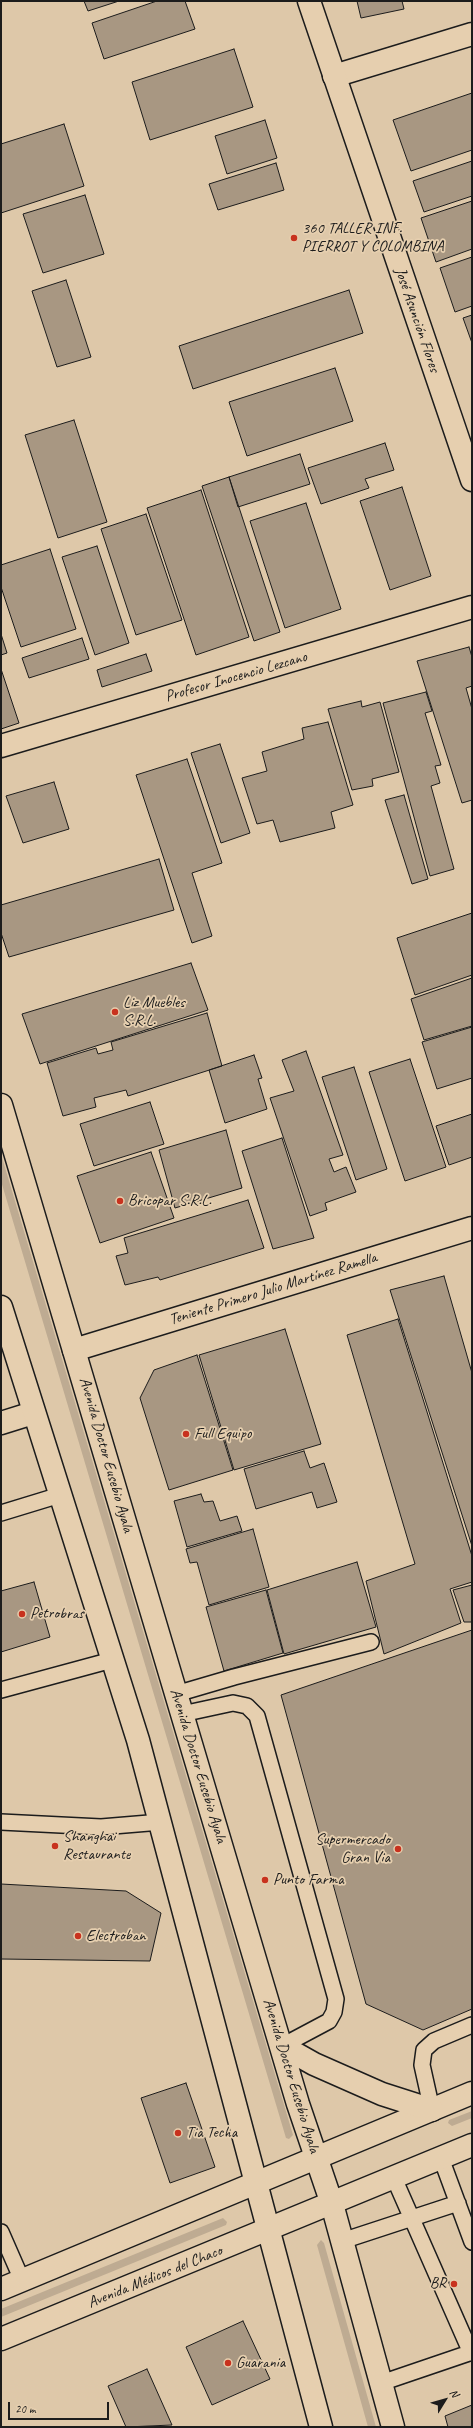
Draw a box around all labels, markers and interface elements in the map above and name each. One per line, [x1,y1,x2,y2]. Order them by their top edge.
place label: 360 TALLER INF. PIERROT Y COLOMBINA [302,219,443,257]
marker: 360 TALLER INF. PIERROT Y COLOMBINA [289,233,299,243]
street label: José Asunción Flores [390,265,444,375]
street label: Profesor Inocencio Lezcano [163,648,309,706]
place label: Liz Muebles S.R.L. [123,993,185,1031]
marker: Liz Muebles S.R.L. [110,1007,120,1017]
place label: Bricopar S.R.L. [128,1191,211,1211]
marker: Bricopar S.R.L. [115,1196,125,1206]
street label: Teniente Primero Julio Martínez Ramella [167,1248,379,1330]
street label: Avenida Doctor Eusebio Ayala [75,1375,137,1535]
place label: Full Equipo [194,1424,251,1444]
marker: Full Equipo [181,1429,191,1439]
place label: Petrobras [30,1604,84,1624]
marker: Petrobras [17,1609,27,1619]
street label: Avenida Doctor Eusebio Ayala [165,1686,231,1846]
place label: Shanghai Restaurante [63,1827,130,1865]
place label: Supermercado Gran Via [315,1830,390,1868]
marker: Shanghai Restaurante [50,1841,60,1851]
marker: Supermercado Gran Via [393,1844,403,1854]
place label: Punto Farma [273,1870,344,1890]
marker: Punto Farma [260,1875,270,1885]
place label: Electroban [86,1926,145,1946]
marker: Electroban [73,1931,83,1941]
street label: Avenida Doctor Eusebio Ayala [258,1996,324,2156]
place label: Tia Techa [186,2123,237,2143]
marker: Tia Techa [173,2128,183,2138]
street label: Avenida Médicos del Chaco [85,2241,225,2313]
place label: BR [430,2274,446,2294]
marker: BR [449,2279,459,2289]
place label: Guarania [236,2353,285,2373]
marker: Guarania [223,2358,233,2368]
north arrow [425,2380,465,2420]
text: N [447,2386,462,2400]
scale bar [10,2394,111,2420]
text: 20 m [15,2401,35,2417]

